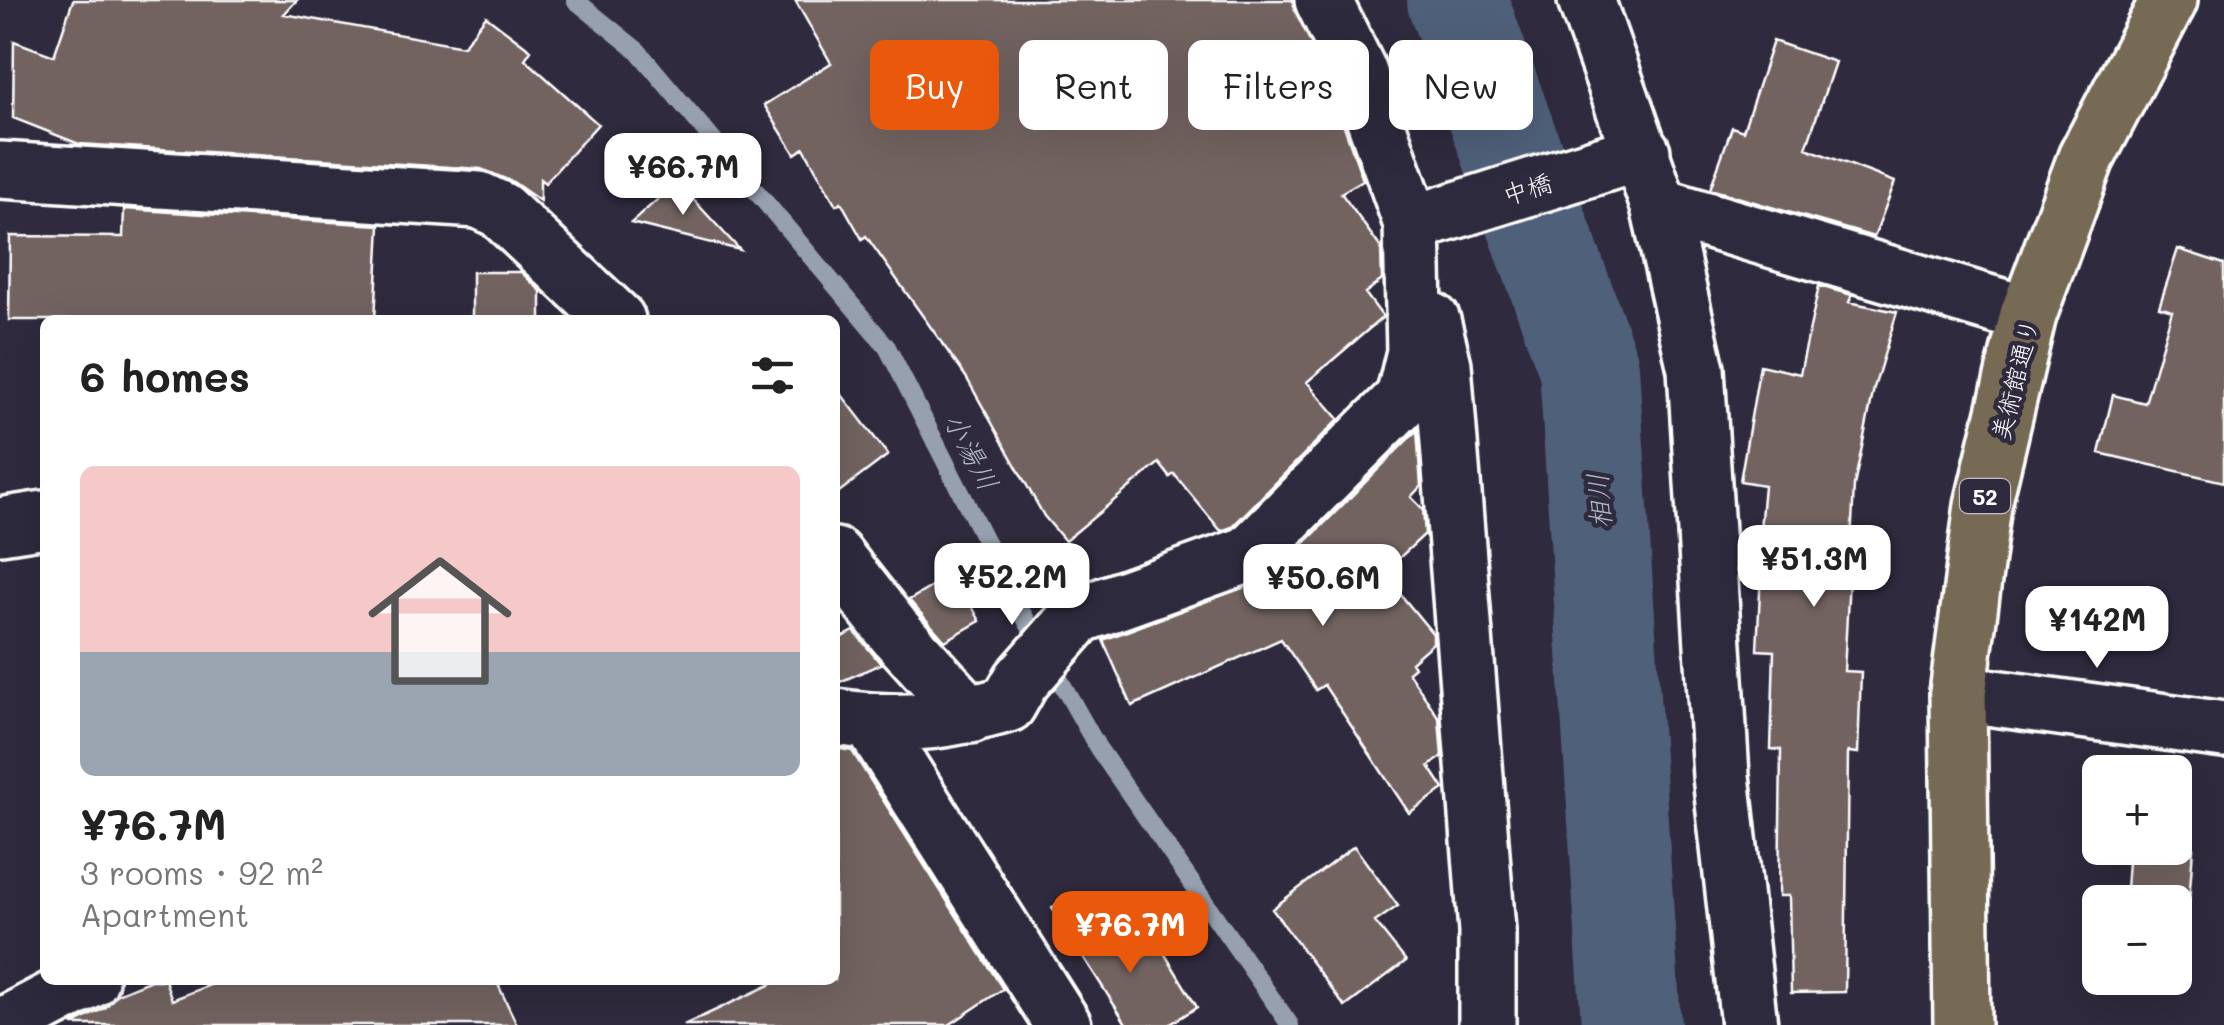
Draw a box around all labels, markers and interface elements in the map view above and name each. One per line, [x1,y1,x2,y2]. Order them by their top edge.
chip: Buy [870,40,999,130]
chip: Rent [1019,40,1168,130]
chip: Filters [1188,40,1369,130]
chip: New [1389,40,1533,130]
pin: ¥66.7M [602,133,764,218]
text: ¥66.7M [626,144,740,186]
street label: 中橋 [1498,165,1556,211]
street label: 美術館通り [1983,314,2045,444]
text: 6 homes [80,348,250,403]
icon: filters [745,348,800,403]
water label: 小湯川 [936,405,1008,497]
water label: 相川 [1578,472,1618,530]
road number: 52 [1960,479,2010,513]
pin: ¥51.3M [1733,525,1895,610]
icon: home [350,531,530,711]
text: ¥51.3M [1760,536,1868,578]
pin: ¥52.2M [931,543,1093,628]
pin: ¥50.6M [1242,544,1404,629]
text: ¥52.2M [956,554,1068,596]
text: ¥50.6M [1265,555,1381,597]
pin: ¥142M [2027,586,2167,671]
text: ¥142M [2047,597,2147,639]
map controls [2082,755,2192,995]
button: + [2082,755,2192,865]
text: ¥76.7M [80,796,227,851]
text: 3 rooms · 92 m² [80,851,323,893]
button: − [2082,885,2192,995]
pin: ¥76.7M [1049,891,1211,976]
text: Apartment [80,893,249,935]
text: ¥76.7M [1074,902,1186,944]

